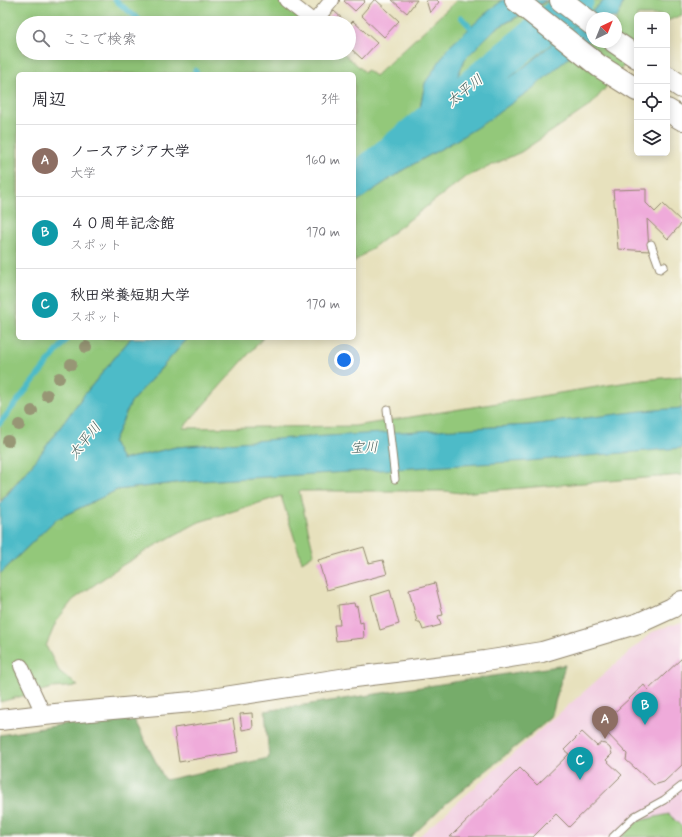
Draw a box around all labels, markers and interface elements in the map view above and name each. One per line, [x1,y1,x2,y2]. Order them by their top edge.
north arrow [586,12,622,48]
map controls [634,12,670,156]
button: + [634,12,670,48]
search box [16,16,356,60]
icon: search [30,27,52,49]
text: ここで検索 [62,30,137,50]
button: − [634,48,670,84]
water label: 太平川 [443,71,487,111]
button: locate [634,84,670,120]
text: 周辺 [32,89,66,111]
text: 3件 [321,91,340,108]
button: layers [634,120,670,156]
text: ノースアジア大学 [70,142,190,162]
text: A [41,152,49,169]
text: 160 m [305,152,340,169]
text: 大学 [70,165,96,182]
text: ４０周年記念館 [70,214,175,234]
text: B [41,224,49,241]
text: 170 m [306,224,340,241]
text: スポット [70,237,122,254]
text: 秋田栄養短期大学 [70,286,190,306]
text: C [40,296,50,313]
text: 170 m [306,296,340,313]
text: スポット [70,309,122,326]
your location [334,350,354,370]
water label: 太平川 [65,419,105,463]
water label: 宝川 [350,439,378,457]
pin: B [632,692,658,725]
pin: A [592,706,618,739]
pin: C [567,747,593,780]

